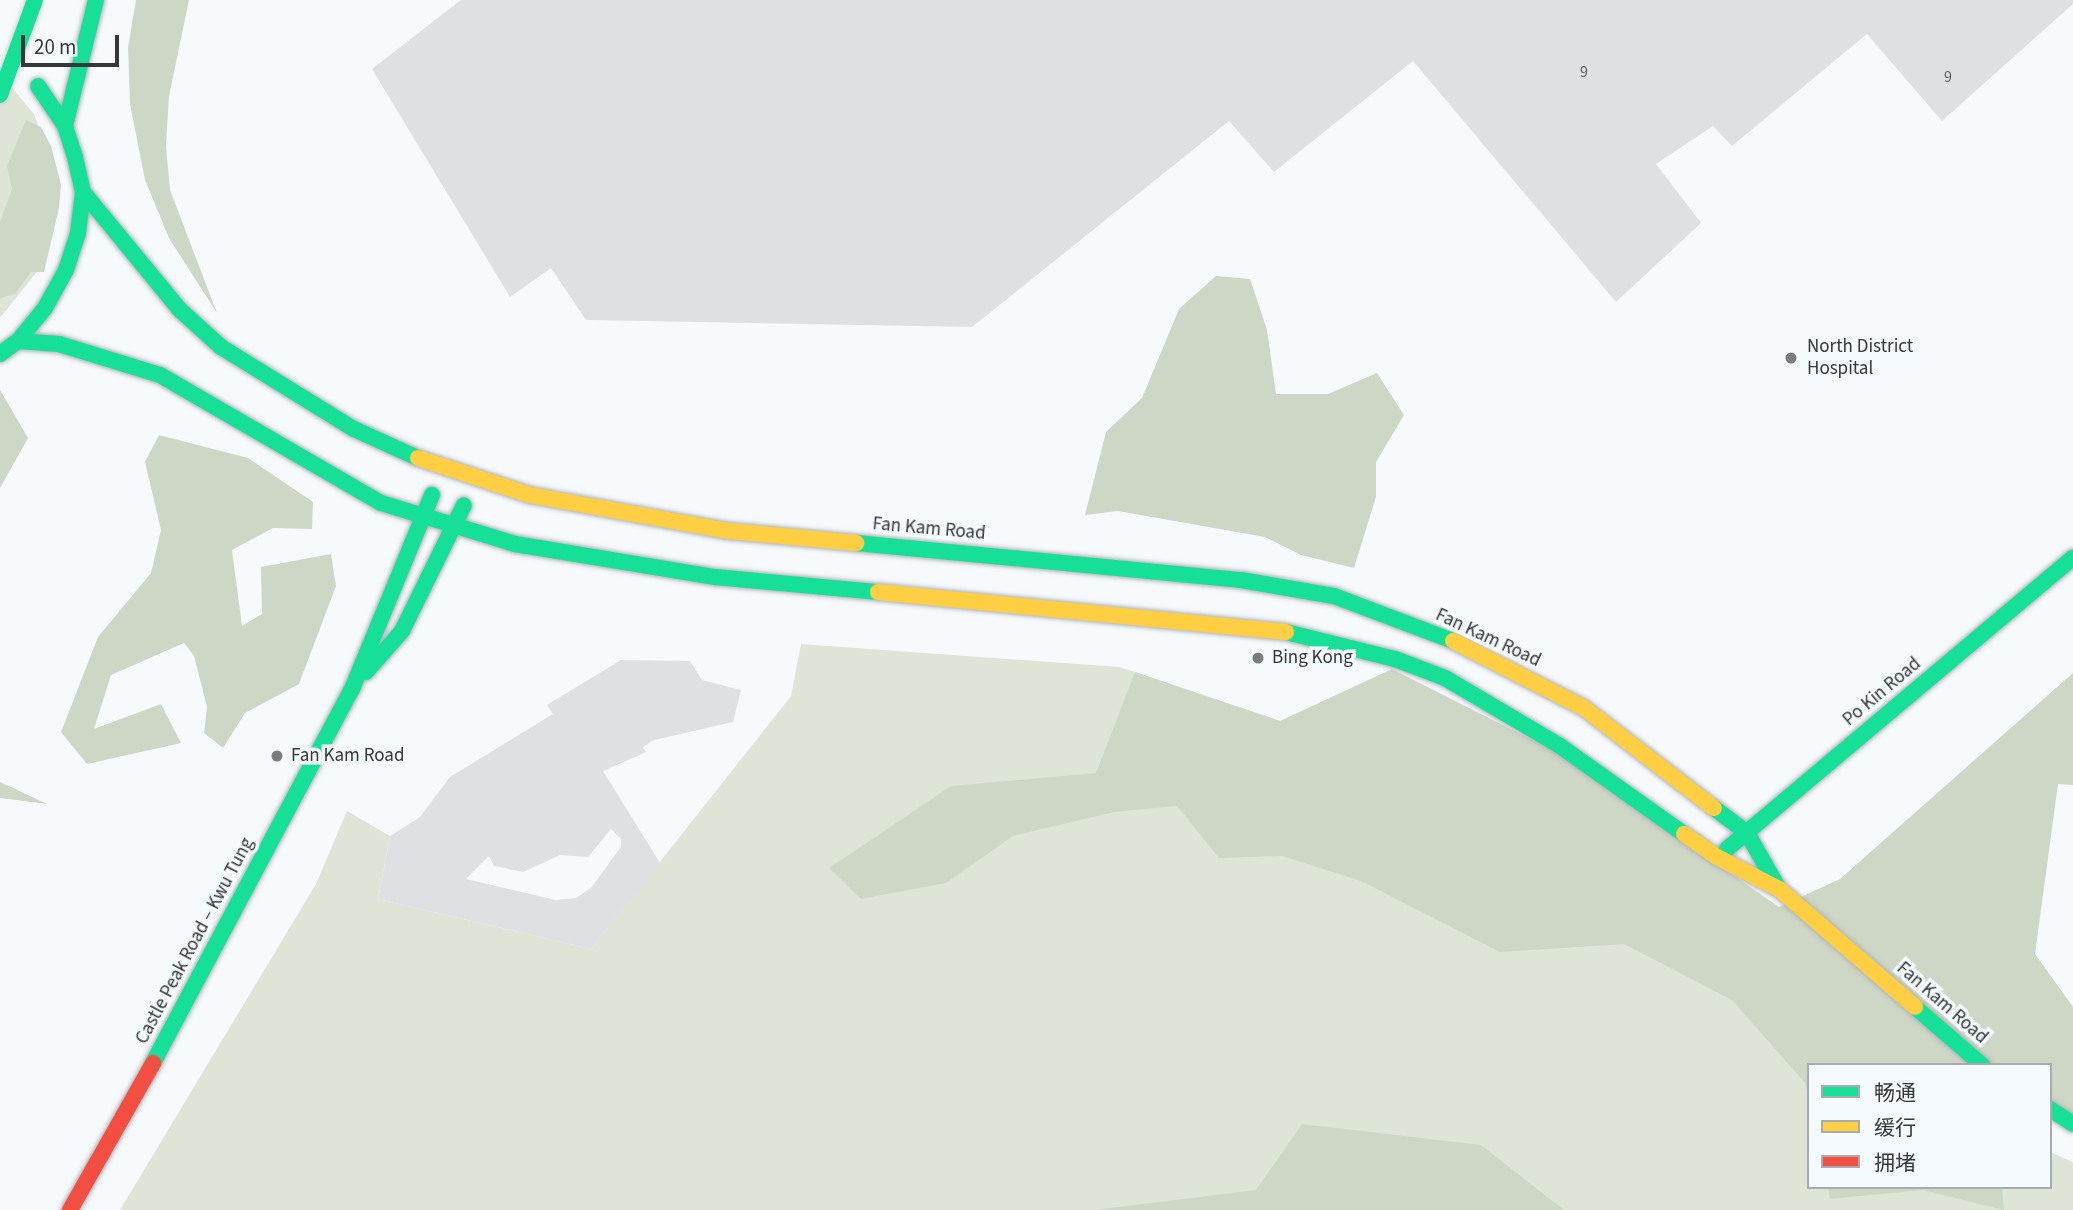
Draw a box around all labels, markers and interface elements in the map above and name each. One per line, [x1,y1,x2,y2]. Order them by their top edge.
scale bar [24,21,122,65]
text: 20 m [34,32,76,62]
house number: 9 [1580,62,1588,82]
house number: 9 [1944,67,1952,87]
place label: North District Hospital [1807,336,1913,380]
marker: North District Hospital [1781,348,1801,368]
street label: Fan Kam Road [872,513,986,545]
street label: Fan Kam Road [1432,604,1544,672]
place label: Bing Kong [1272,647,1353,669]
marker: Bing Kong [1250,650,1266,666]
street label: Po Kin Road [1838,653,1926,731]
place label: Fan Kam Road [291,745,404,767]
marker: Fan Kam Road [269,748,285,764]
street label: Castle Peak Road – Kwu Tung [131,834,259,1048]
street label: Fan Kam Road [1892,957,1992,1049]
legend [1807,1063,2052,1189]
text: 畅通 [1874,1078,1916,1108]
text: 缓行 [1874,1113,1916,1143]
text: 拥堵 [1874,1148,1916,1178]

